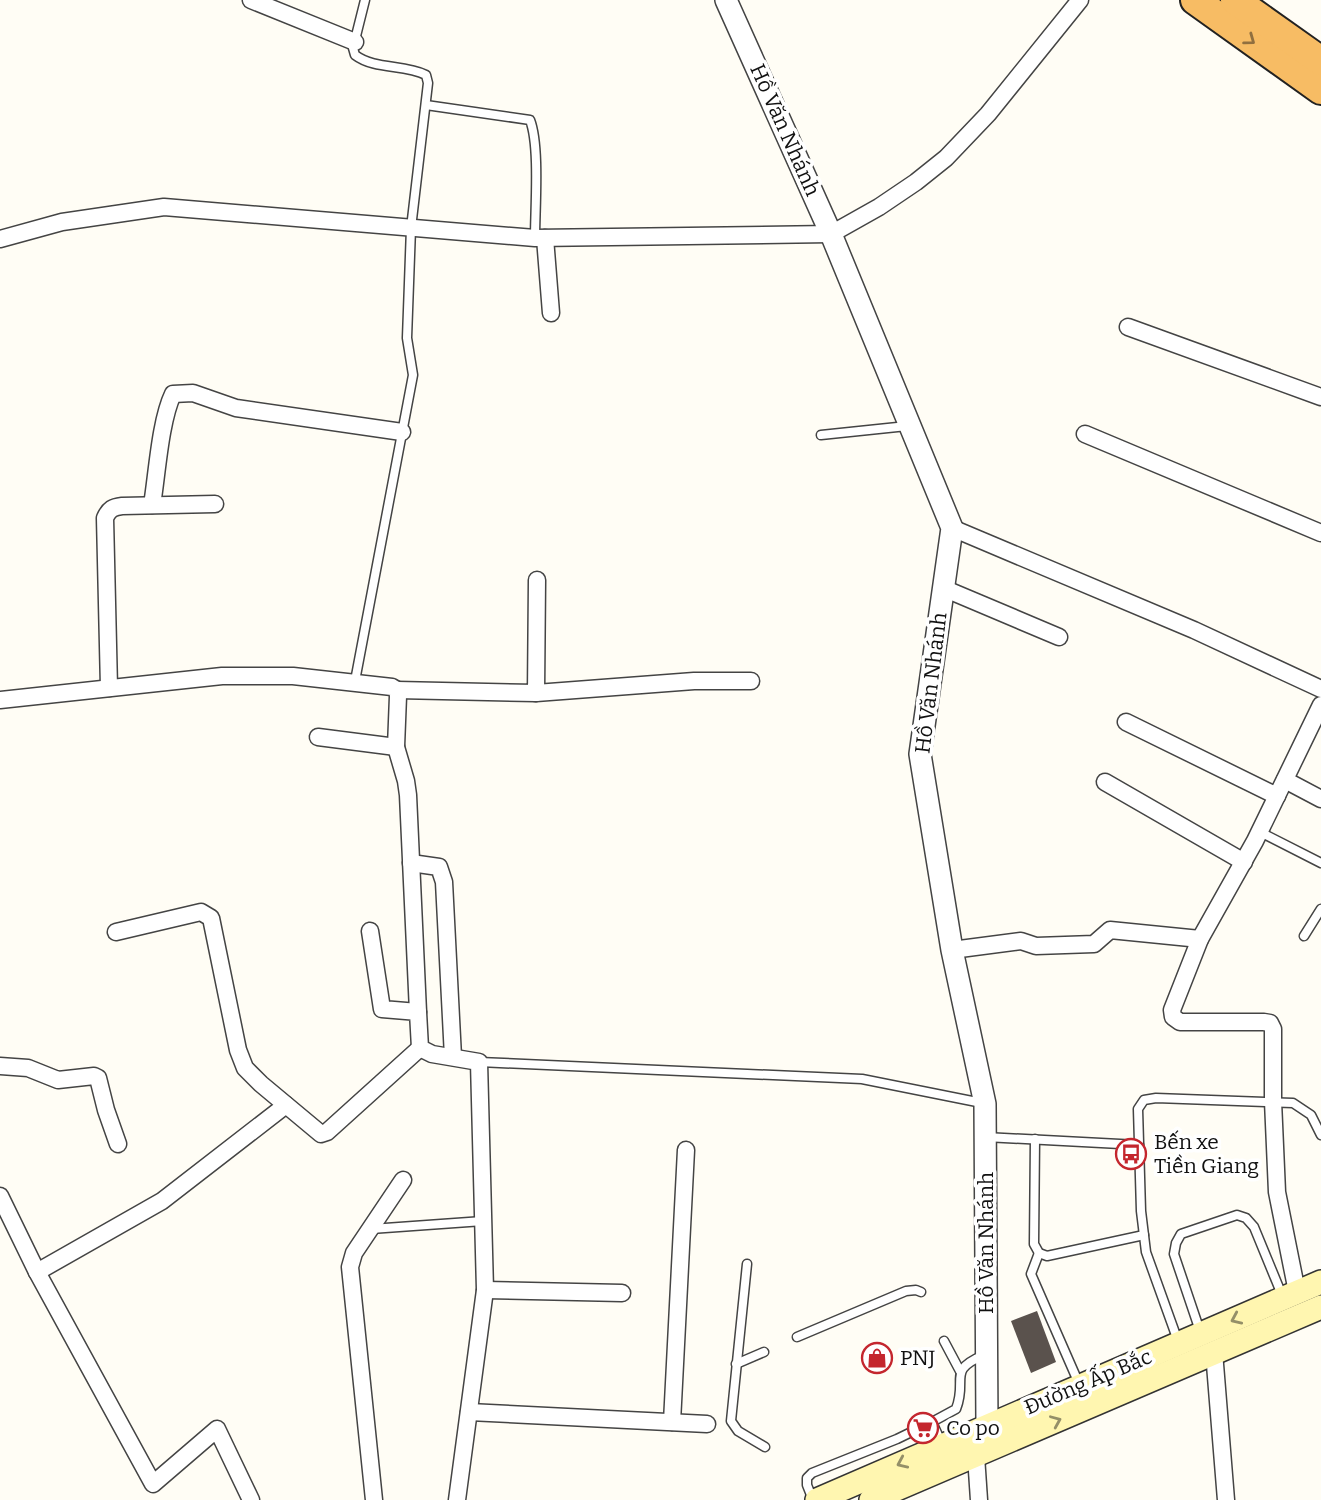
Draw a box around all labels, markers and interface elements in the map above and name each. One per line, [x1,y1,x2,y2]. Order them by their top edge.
one-way arrow [1242,32,1255,44]
street label: Hồ Văn Nhánh [744,60,826,200]
street label: Hồ Văn Nhánh [909,611,953,755]
place label: Bến xe Tiền Giang [1154,1129,1259,1179]
bus stop icon: Bến xe Tiền Giang [1114,1137,1148,1171]
street label: Hồ Văn Nhánh [973,1172,999,1314]
one-way arrow [1231,1311,1243,1325]
shop icon: PNJ [860,1341,894,1375]
street label: Đường Ấp Bắc [1020,1342,1156,1421]
place label: PNJ [900,1345,936,1371]
supermarket icon: Co po [906,1411,940,1445]
place label: Co po [946,1415,1000,1441]
one-way arrow [1049,1416,1061,1430]
one-way arrow [897,1455,910,1469]

